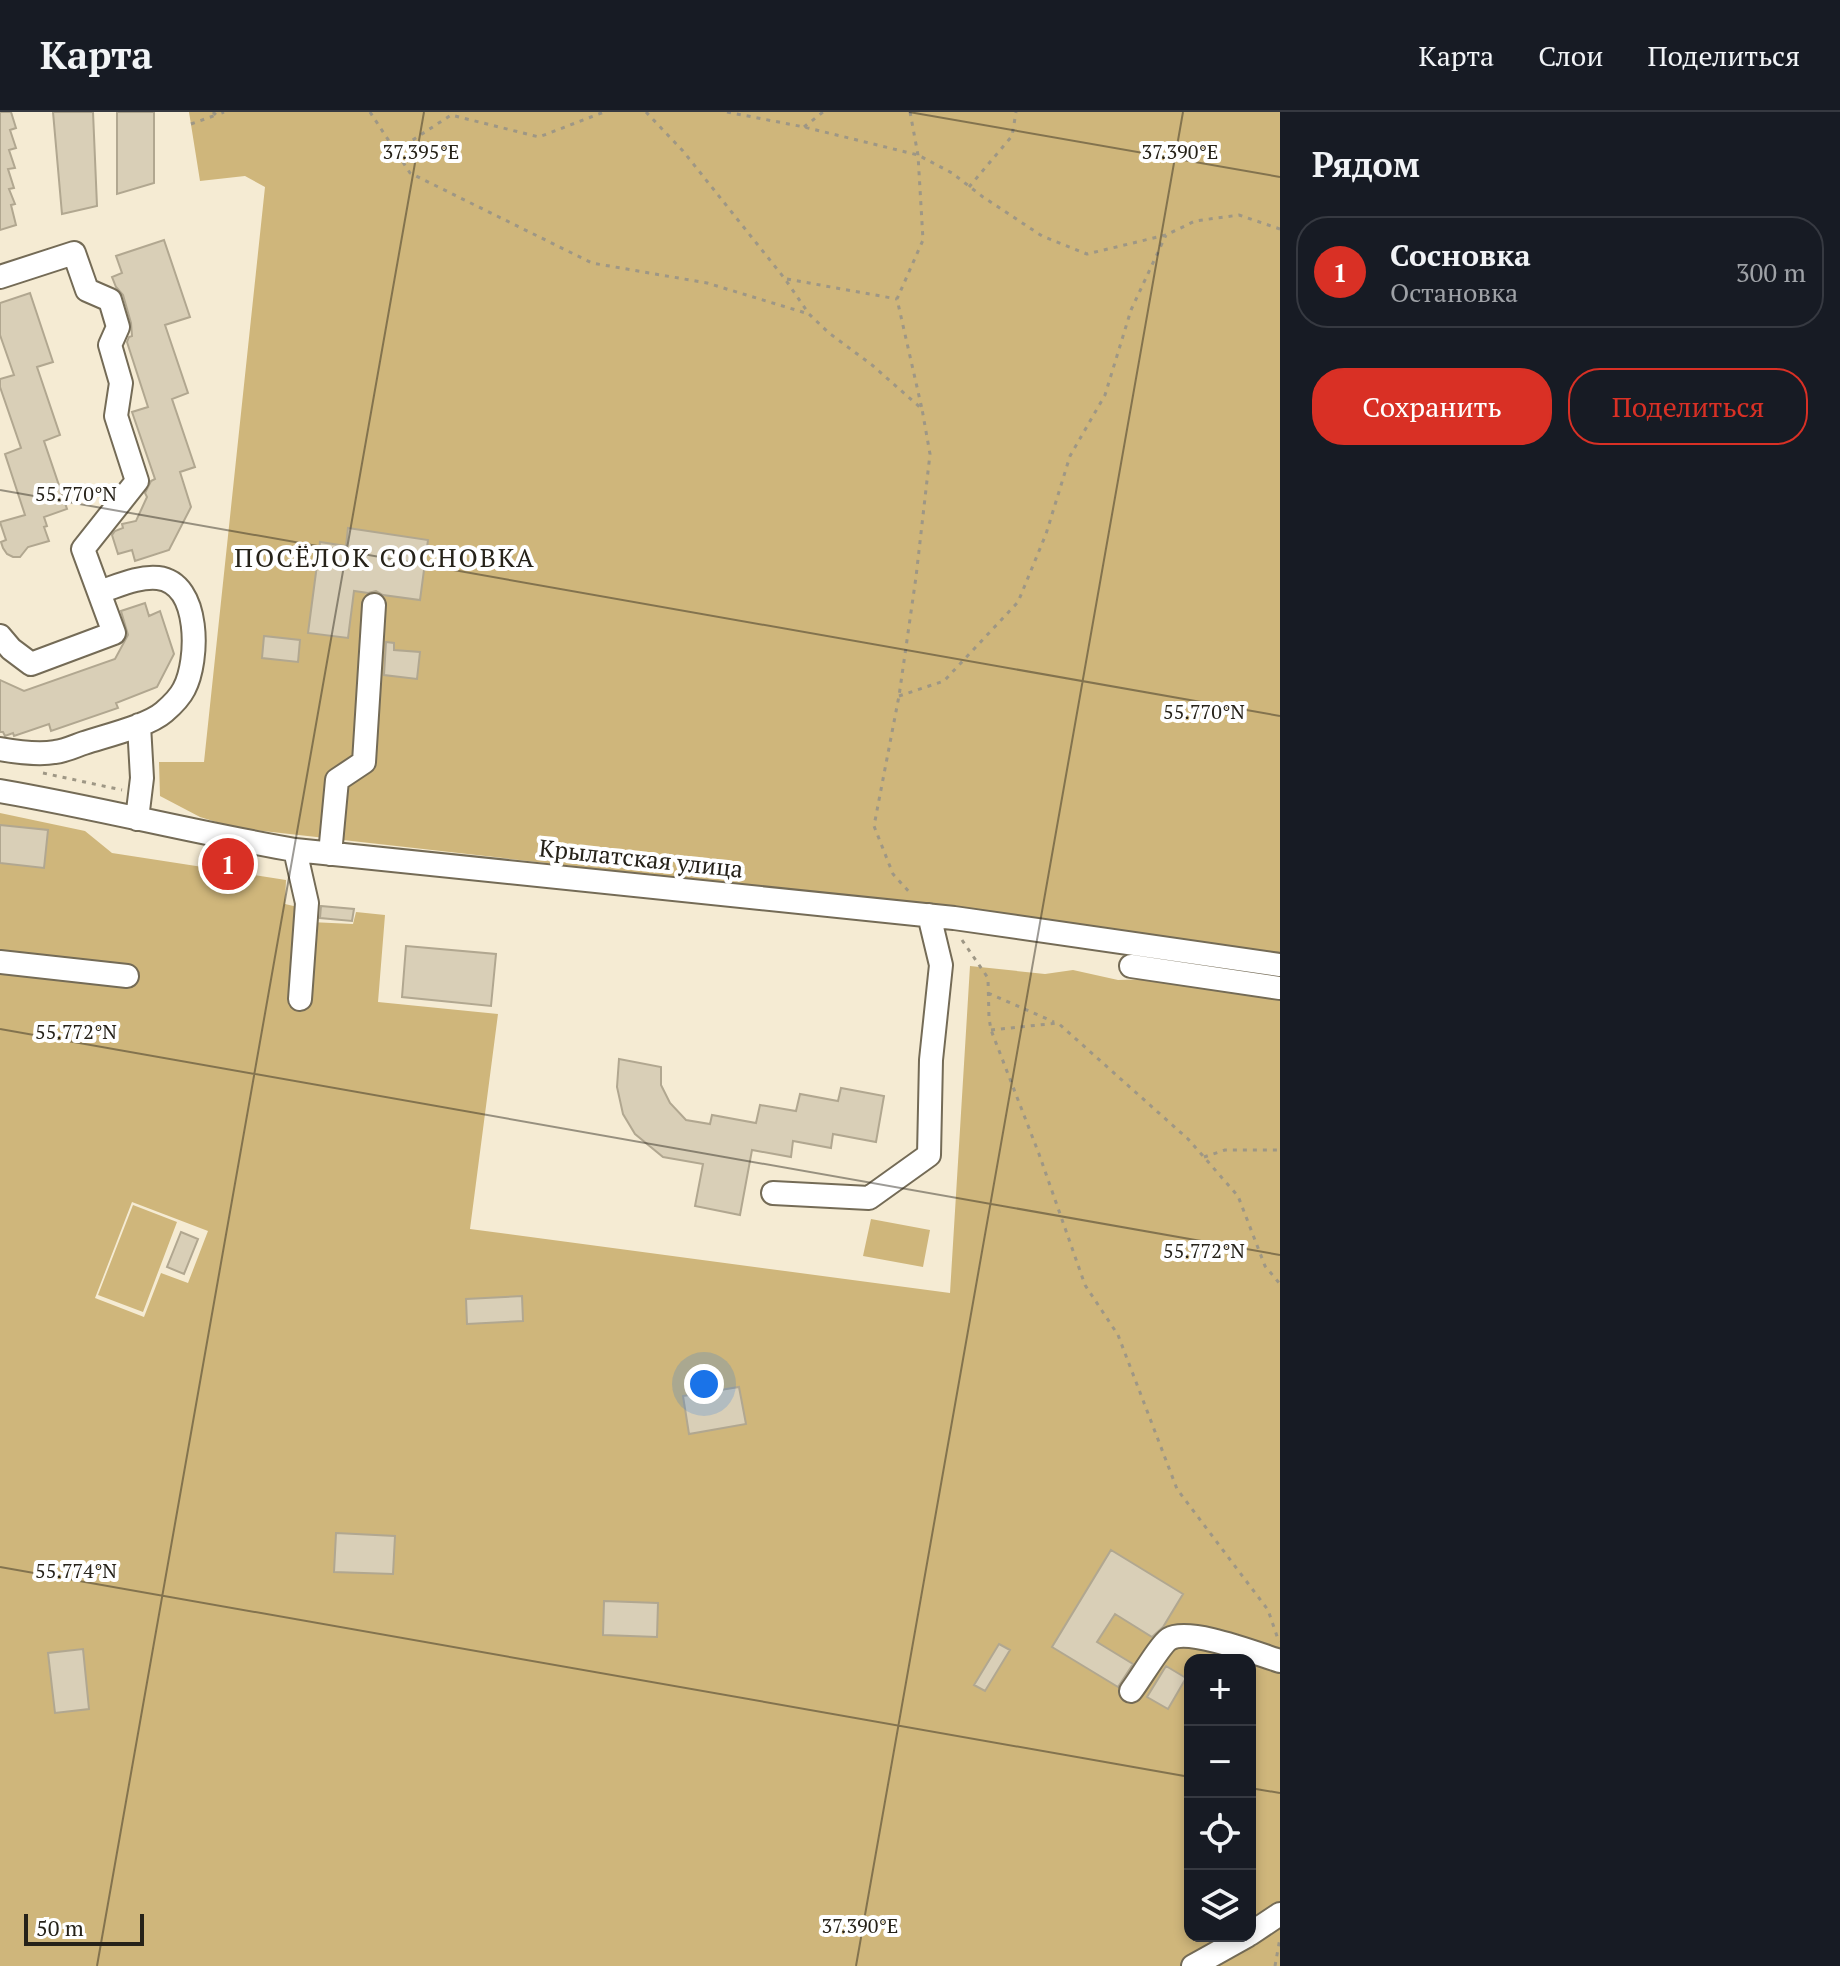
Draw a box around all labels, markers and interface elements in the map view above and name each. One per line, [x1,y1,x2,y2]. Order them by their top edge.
text: Карта [40,30,153,80]
text: Карта [1419,37,1494,74]
text: Слои [1538,37,1603,74]
text: Поделиться [1647,37,1800,74]
text: 37.395°E [383,138,460,165]
text: 37.390°E [1142,138,1219,165]
text: Рядом [1312,142,1420,187]
text: Сосновка [1390,235,1531,275]
text: 1 [1333,255,1347,289]
text: 300 m [1736,255,1806,289]
text: Остановка [1390,275,1518,309]
button: Сохранить [1312,368,1552,445]
button: Поделиться [1568,368,1808,445]
text: 55.770°N [35,480,117,507]
district label: ПОСЁЛОК СОСНОВКА [234,540,536,574]
text: 55.770°N [1163,698,1245,725]
street label: Крылатская улица [537,831,745,885]
pin: 1 [202,834,254,894]
text: 55.772°N [35,1018,117,1045]
text: 55.772°N [1163,1237,1245,1264]
your location [684,1364,724,1404]
text: 55.774°N [35,1557,117,1584]
map controls [1184,1654,1256,1942]
button: + [1184,1654,1256,1726]
button: − [1184,1726,1256,1798]
button: locate [1184,1798,1256,1870]
button: layers [1184,1870,1256,1942]
scale bar [24,1910,144,1946]
text: 37.390°E [822,1912,899,1939]
text: 50 m [36,1913,84,1942]

